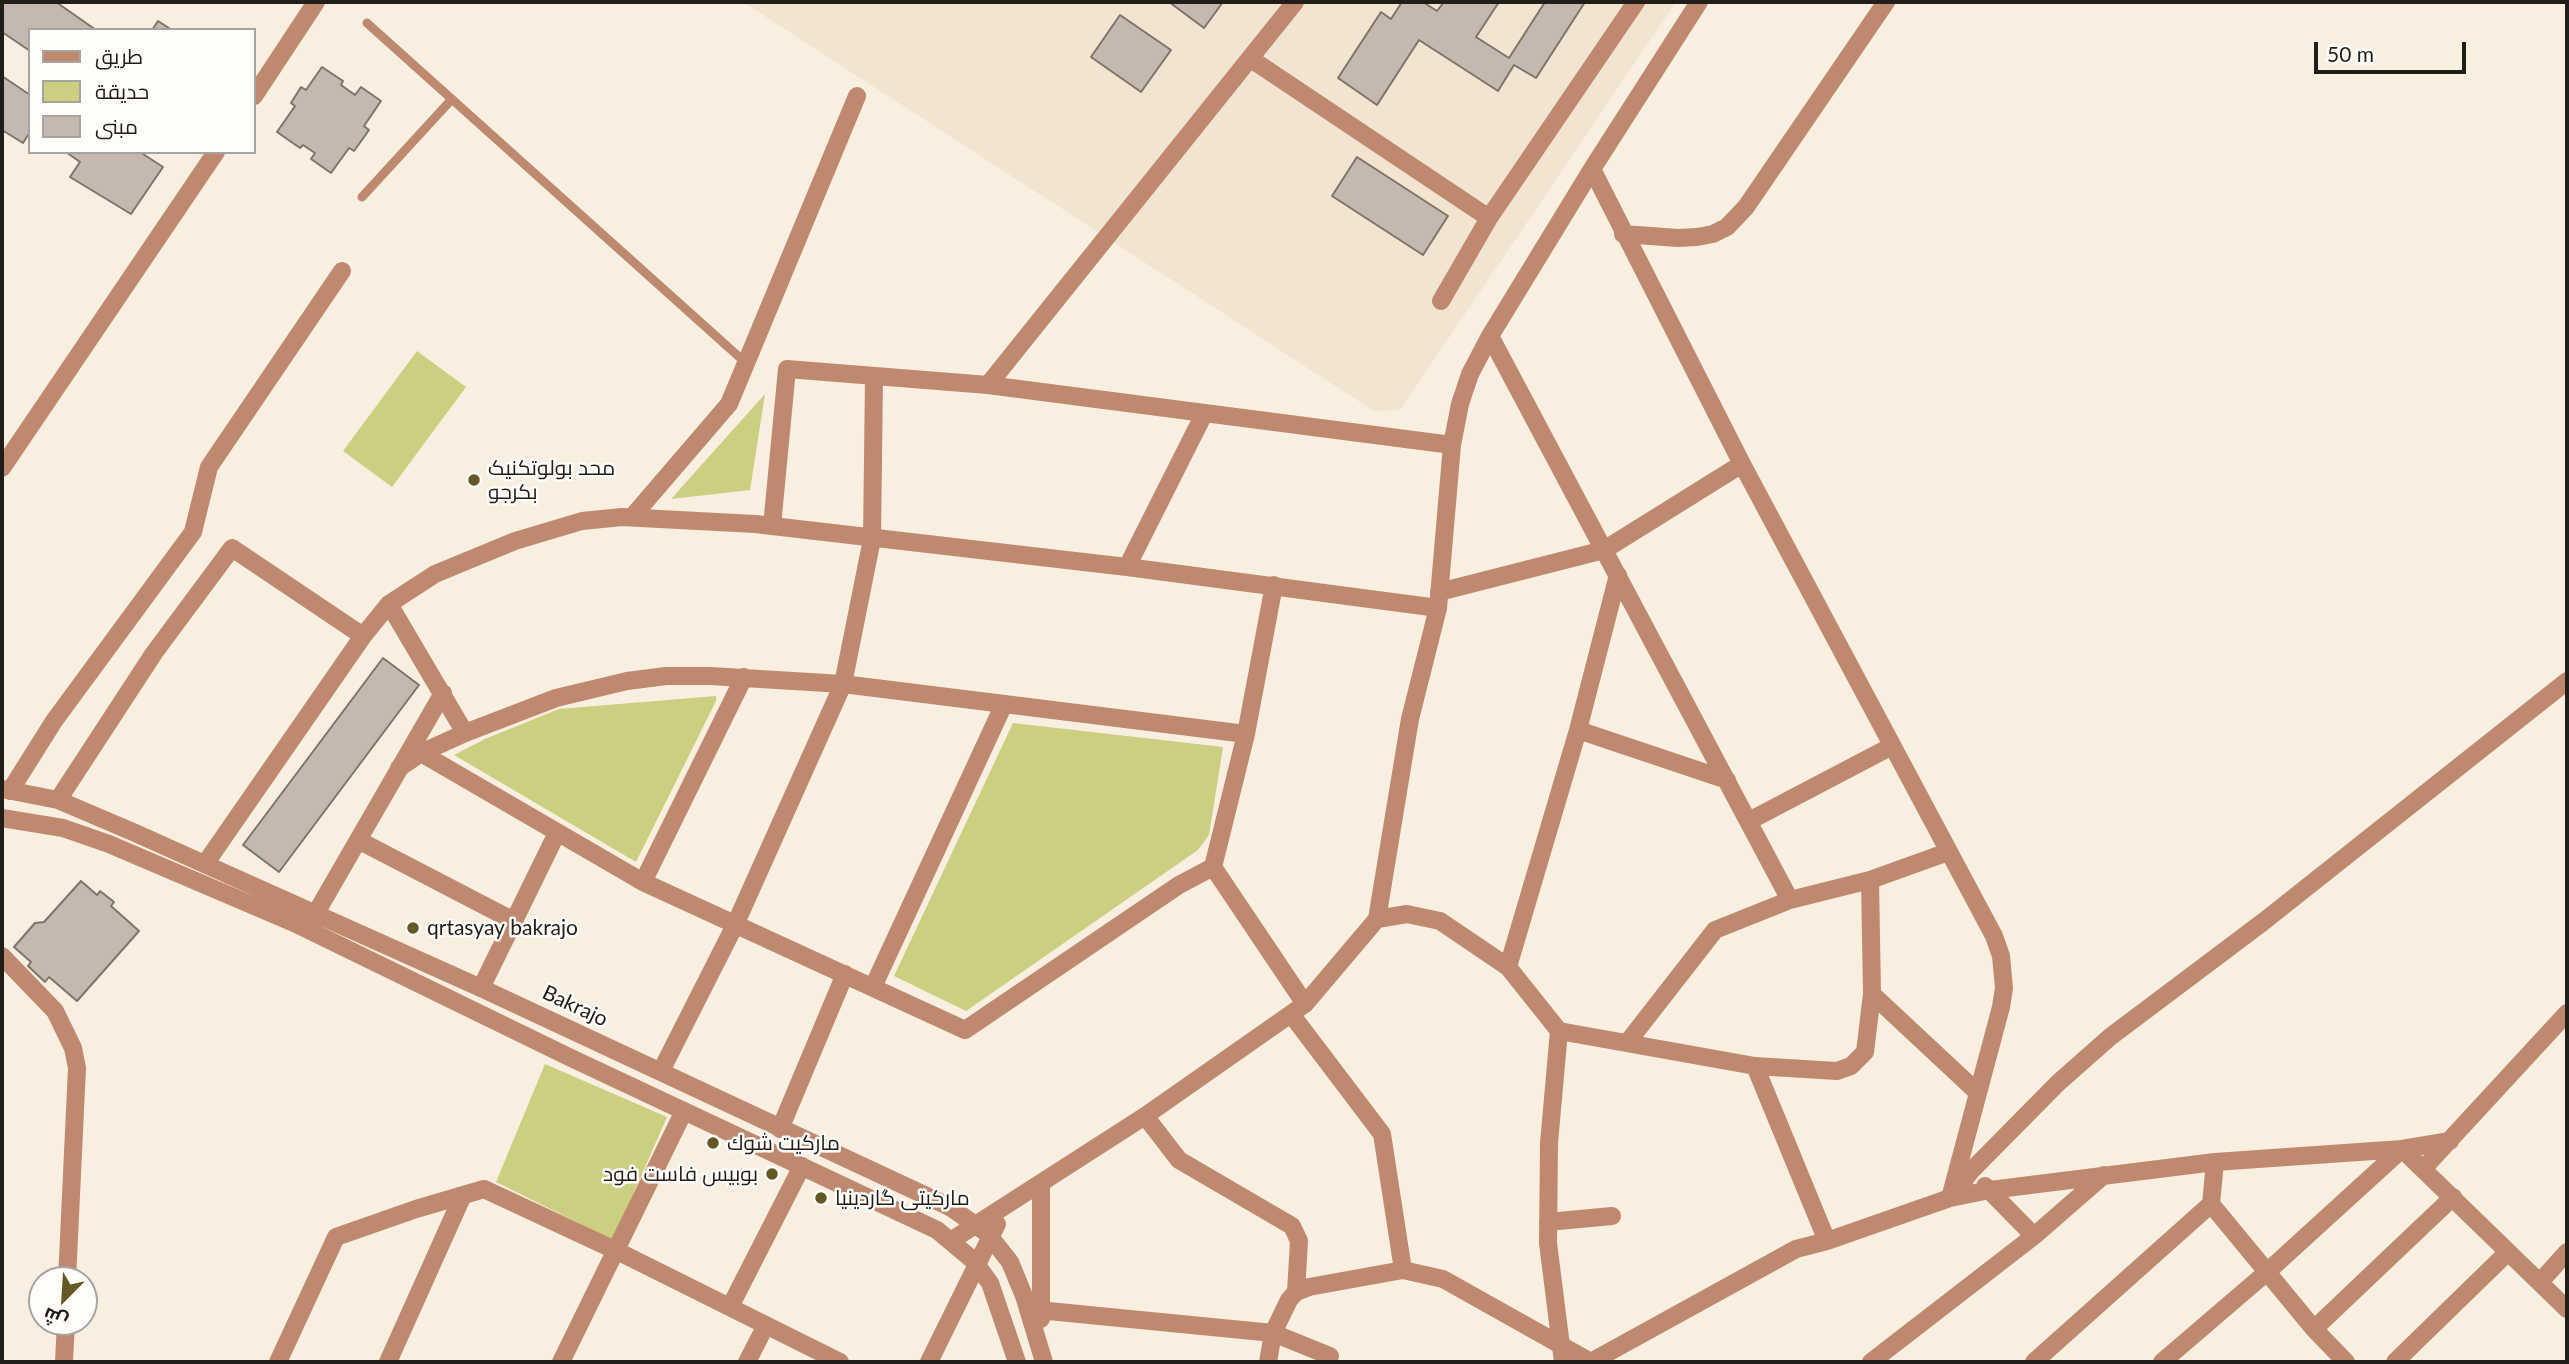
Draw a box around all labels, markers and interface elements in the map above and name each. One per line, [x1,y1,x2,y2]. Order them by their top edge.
legend [28,28,256,154]
scale bar [2317,28,2469,72]
text: 50 m [2327,41,2374,66]
text: طريق [95,43,143,68]
text: حديقة [95,78,149,103]
text: مبنى [95,113,138,138]
place label: محد بولوتکنیک بکرجو [488,455,615,505]
marker: محد بولوتکنیک بکرجو [466,472,482,488]
place label: qrtasyay bakrajo [427,915,578,941]
marker: qrtasyay bakrajo [405,920,421,936]
street label: Bakrajo [538,980,612,1032]
place label: ماركيت شوك [727,1130,840,1156]
marker: ماركيت شوك [705,1135,721,1151]
place label: بوبيس فاست فود [603,1161,758,1187]
marker: بوبيس فاست فود [764,1166,780,1182]
place label: مارکیتی گاردینیا [835,1185,970,1211]
marker: مارکیتی گاردینیا [813,1190,829,1206]
north arrow [28,1266,98,1336]
text: ش [39,1303,71,1334]

